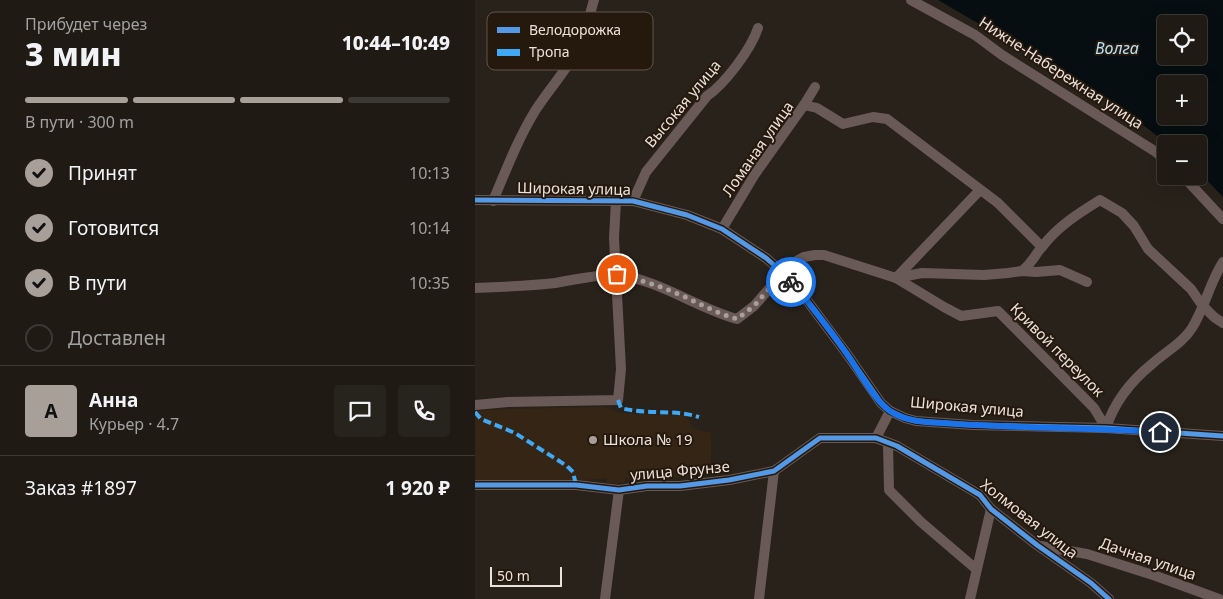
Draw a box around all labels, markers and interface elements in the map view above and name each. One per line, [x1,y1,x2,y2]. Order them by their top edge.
street label: Нижне-Набережная улица [976,11,1147,133]
legend [487,12,653,70]
text: Прибудет через [25,13,147,35]
map controls [1157,15,1207,185]
button: locate [1157,15,1207,65]
text: Велодорожка [529,20,621,39]
text: 10:44–10:49 [342,30,450,56]
text: 3 мин [25,32,122,75]
water label: Волга [1095,37,1139,59]
text: Тропа [529,42,569,61]
street label: Высокая улица [640,55,725,151]
button: + [1157,75,1207,125]
street label: Ломаная улица [717,97,797,200]
text: В пути · 300 m [25,111,134,133]
button: − [1157,135,1207,185]
icon: check [25,159,53,187]
text: Принят [68,160,137,186]
text: 10:13 [409,162,450,184]
street label: Широкая улица [517,177,631,199]
icon: check [25,214,53,242]
text: Готовится [68,215,159,241]
text: 10:14 [409,217,450,239]
pin [596,253,638,295]
courier [766,257,816,307]
icon: bag [603,260,631,288]
icon: bike [777,268,805,296]
icon: check [25,269,53,297]
text: В пути [68,270,127,296]
text: 10:35 [409,272,450,294]
street label: Кривой переулок [1006,298,1109,401]
text: Доставлен [68,325,166,351]
button: chat [334,385,386,437]
button: phone [398,385,450,437]
text: Анна [89,387,138,413]
street label: Широкая улица [909,391,1025,421]
text: А [44,398,58,424]
pin [1139,411,1181,453]
text: Курьер · 4.7 [89,413,179,435]
icon: home [1146,418,1174,446]
place label: Школа № 19 [603,429,693,449]
marker: Школа № 19 [587,434,599,446]
street label: улица Фрунзе [629,456,730,484]
street label: Холмовая улица [977,474,1082,563]
text: Заказ #1897 [25,475,137,501]
text: 1 920 ₽ [385,475,450,501]
street label: Дачная улица [1097,532,1199,584]
scale bar [490,564,563,587]
text: 50 m [497,566,530,585]

